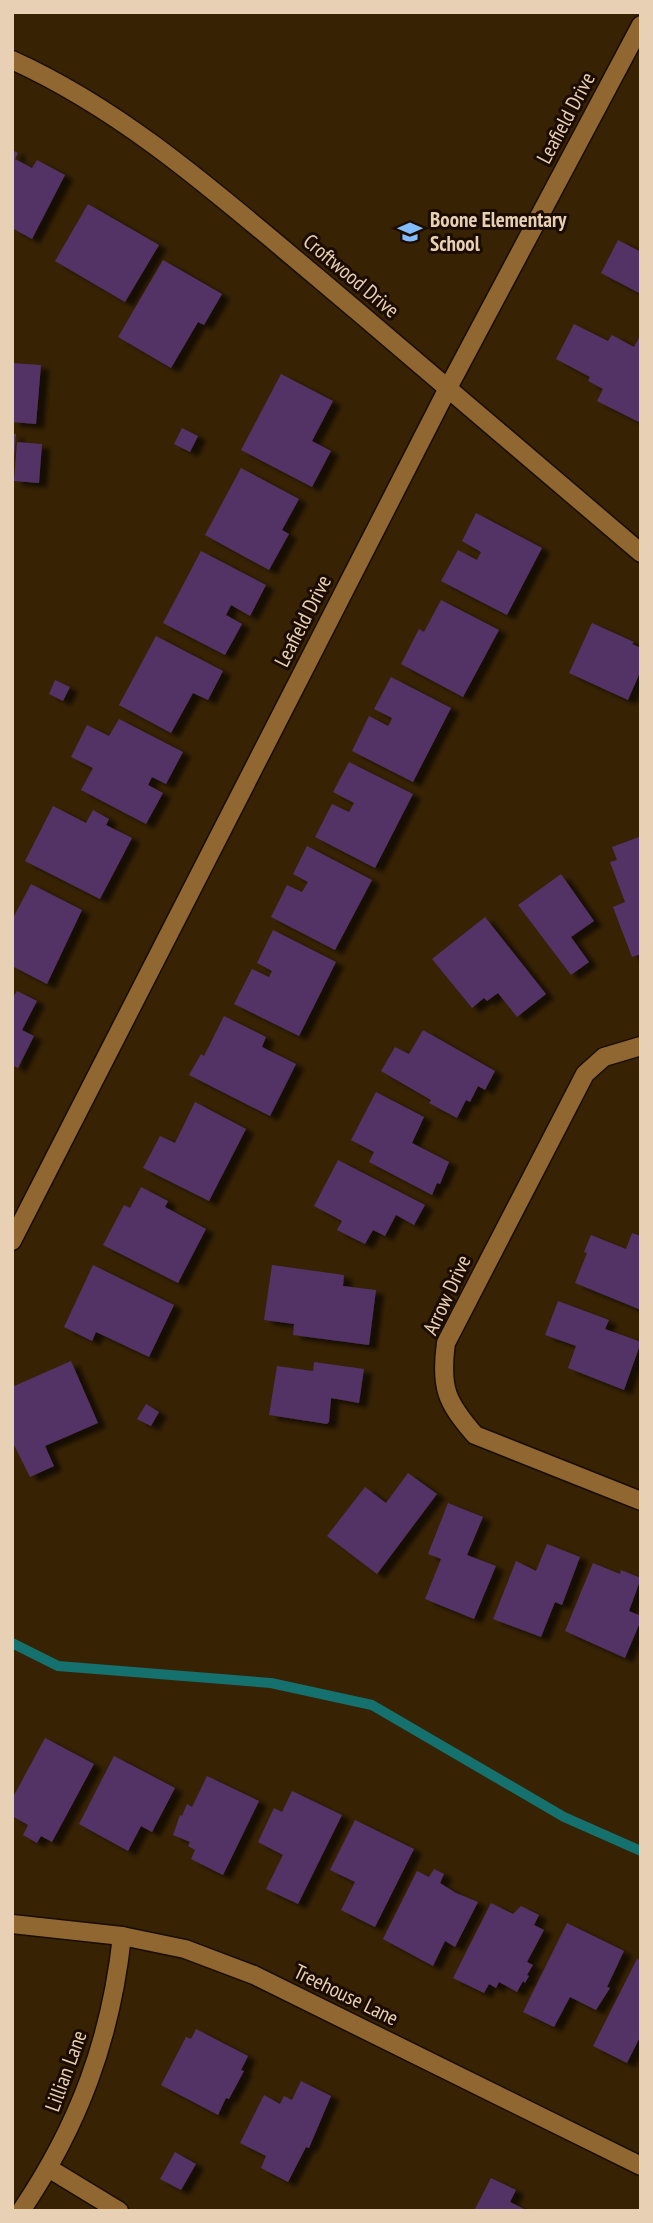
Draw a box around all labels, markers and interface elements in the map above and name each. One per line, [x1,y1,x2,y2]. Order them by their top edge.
street label: Leafield Drive [530,68,601,168]
place label: Boone Elementary School [430,206,567,257]
school or university icon: Boone Elementary School [396,218,424,246]
street label: Croftwood Drive [298,228,405,324]
street label: Leafield Drive [268,570,337,671]
street label: Arrow Drive [416,1251,477,1339]
street label: Treehouse Lane [290,1958,403,2031]
street label: Lillian Lane [38,2027,93,2115]

